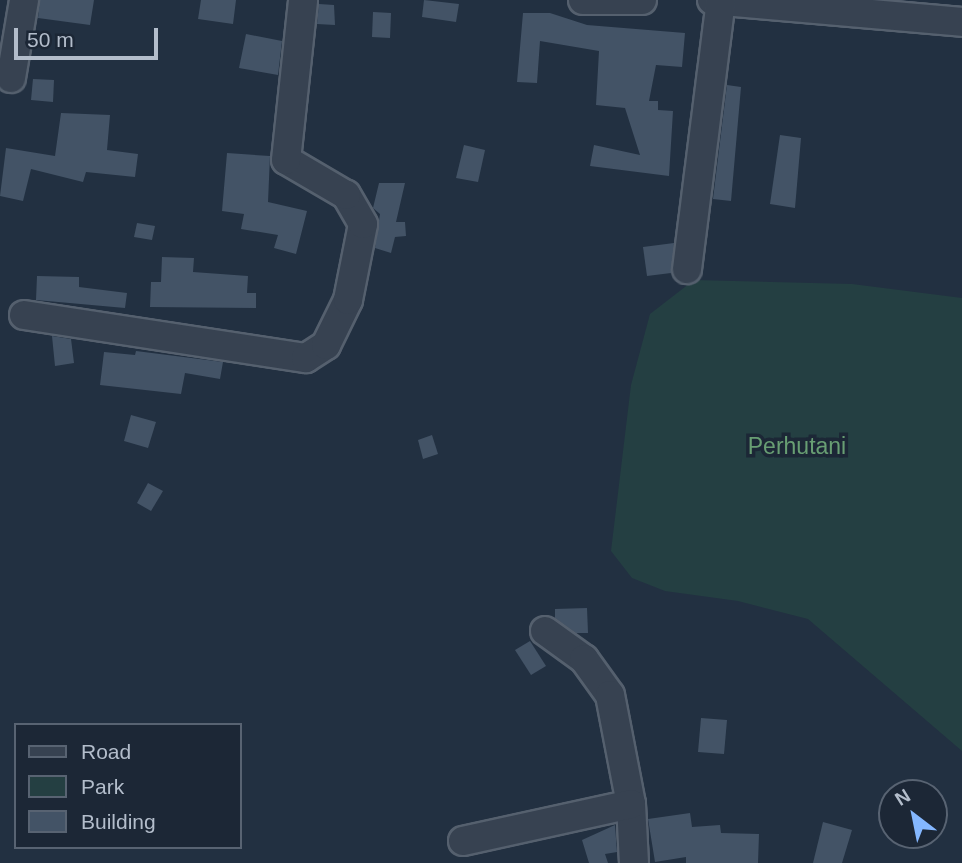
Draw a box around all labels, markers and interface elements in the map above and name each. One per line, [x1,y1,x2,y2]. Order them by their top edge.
scale bar [18,14,161,58]
text: 50 m [27,28,74,51]
park label: Perhutani [748,432,846,460]
legend [14,723,242,849]
text: Road [81,740,131,763]
text: Park [81,775,124,798]
north arrow [878,779,948,849]
text: N [891,785,914,810]
text: Building [81,810,156,833]

